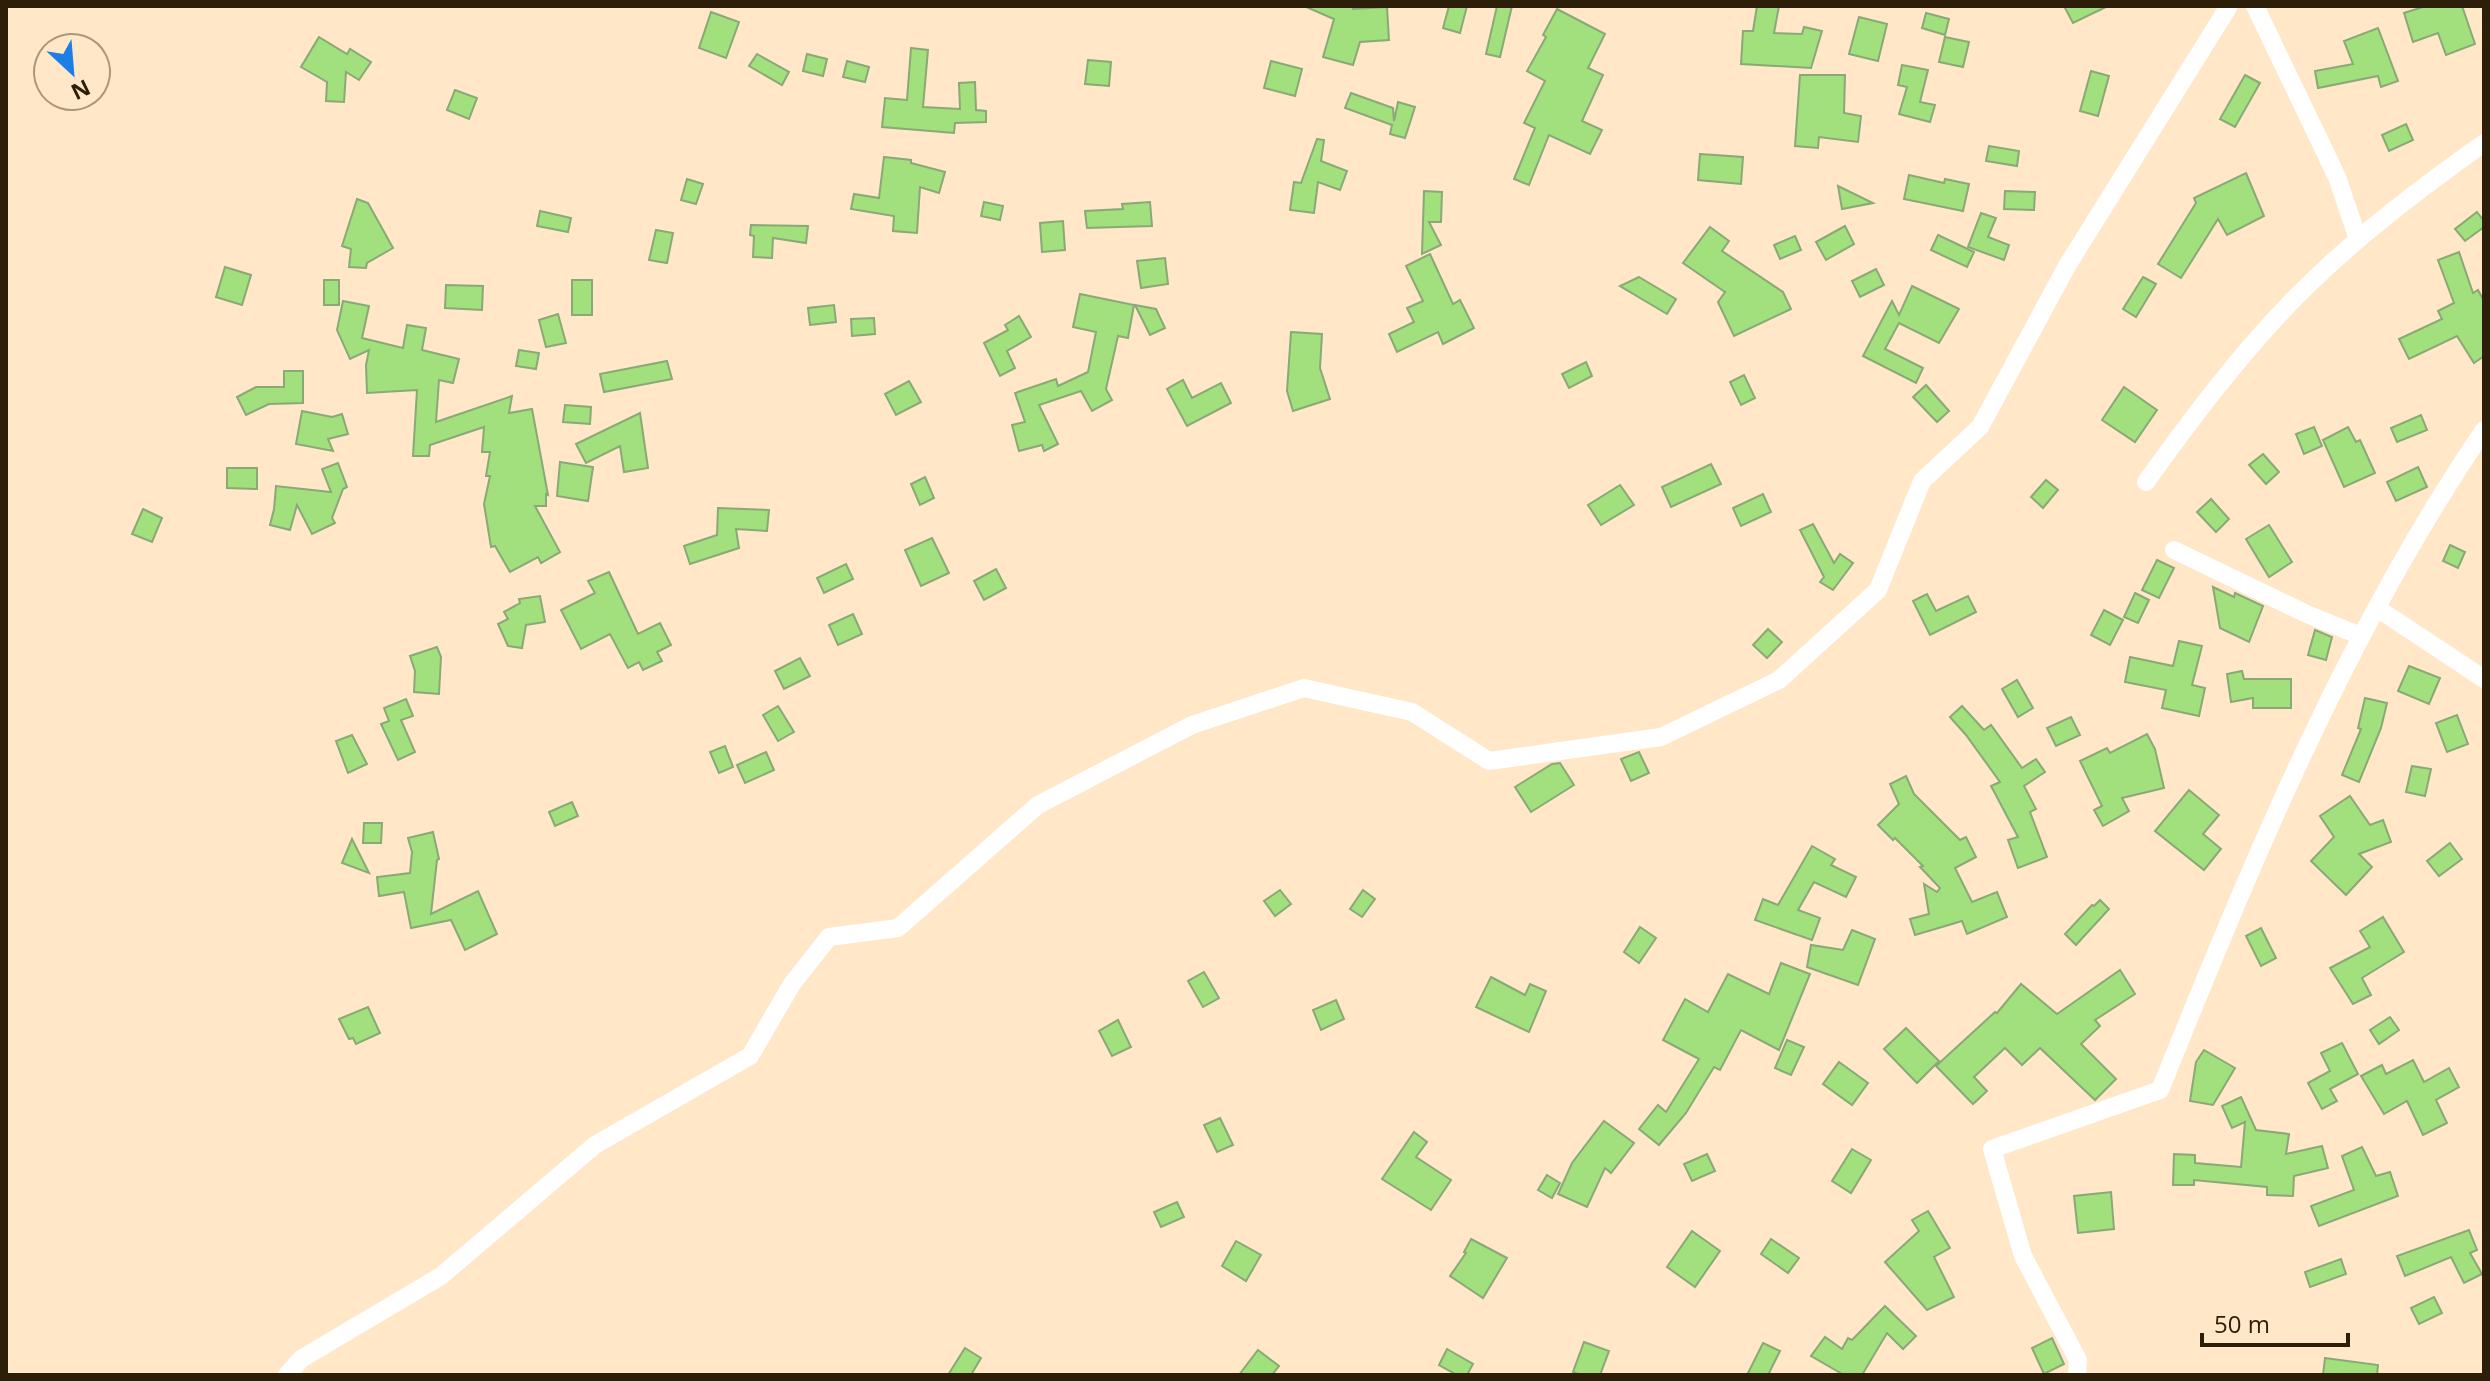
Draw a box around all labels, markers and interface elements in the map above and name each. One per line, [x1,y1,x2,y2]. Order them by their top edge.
north arrow [32,32,112,112]
text: N [67,73,96,108]
scale bar [2202,1297,2348,1347]
text: 50 m [2214,1307,2270,1340]

